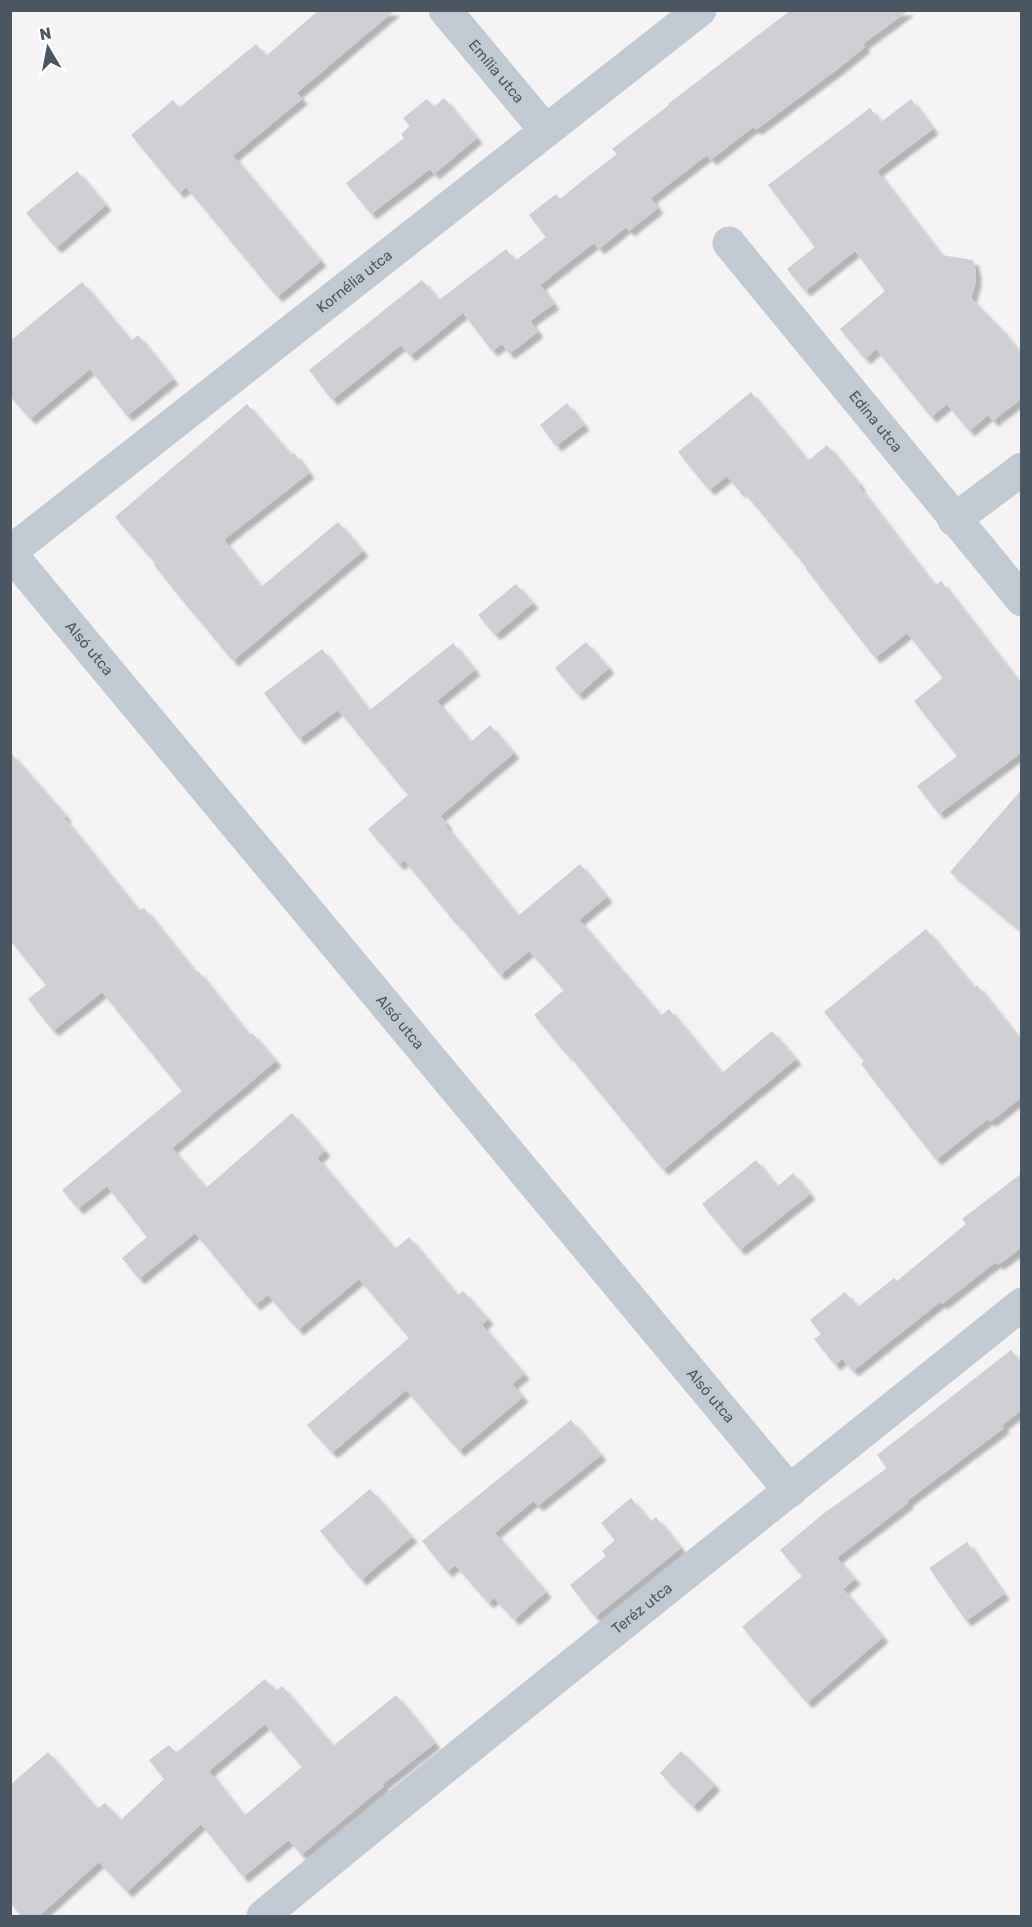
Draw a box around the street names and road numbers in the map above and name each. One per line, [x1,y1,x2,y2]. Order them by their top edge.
street label: Emília utca [465,36,528,107]
street label: Kornélia utca [313,246,396,317]
street label: Edina utca [845,387,906,456]
street label: Alsó utca [62,618,117,679]
street label: Alsó utca [372,991,428,1053]
street label: Alsó utca [683,1365,739,1427]
street label: Teréz utca [608,1579,676,1638]

